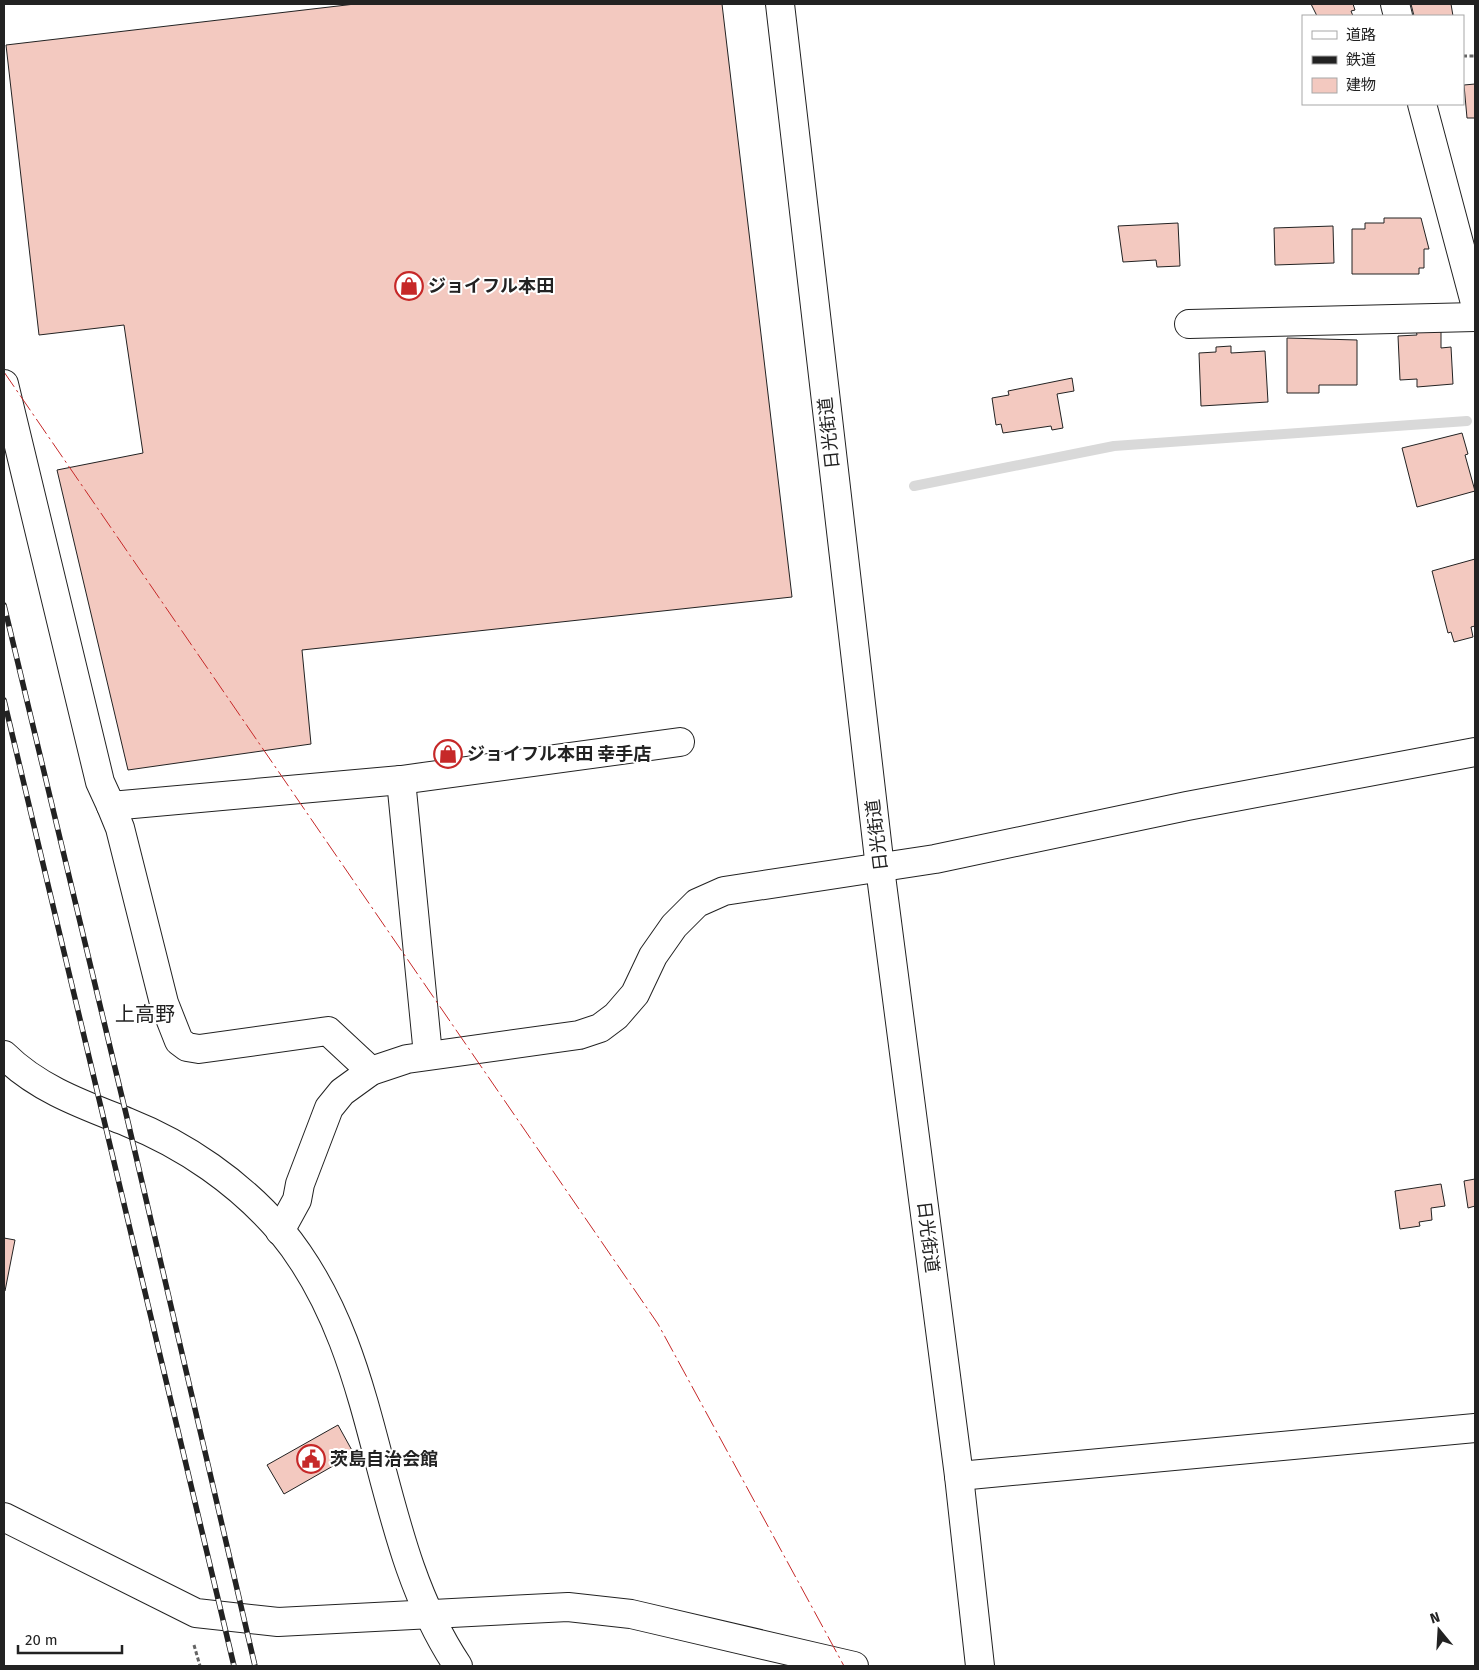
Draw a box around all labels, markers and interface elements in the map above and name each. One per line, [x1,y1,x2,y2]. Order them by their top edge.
legend [1302,15,1464,105]
text: 道路 [1346,26,1376,44]
text: 鉄道 [1346,51,1376,69]
text: 建物 [1346,76,1376,94]
shop icon: ジョイフル本田 [394,271,424,301]
place label: ジョイフル本田 [428,275,554,297]
street label: 日光街道 [814,396,844,470]
shop icon: ジョイフル本田 幸手店 [433,739,463,769]
place label: ジョイフル本田 幸手店 [467,743,651,765]
street label: 日光街道 [862,798,892,872]
district label: 上高野 [115,1002,175,1026]
street label: 日光街道 [913,1200,943,1274]
public building icon: 茨島自治会館 [296,1444,326,1474]
place label: 茨島自治会館 [330,1448,438,1470]
north arrow [1414,1605,1464,1655]
text: N [1428,1609,1442,1628]
scale bar [18,1622,121,1654]
text: 20 m [25,1631,58,1649]

